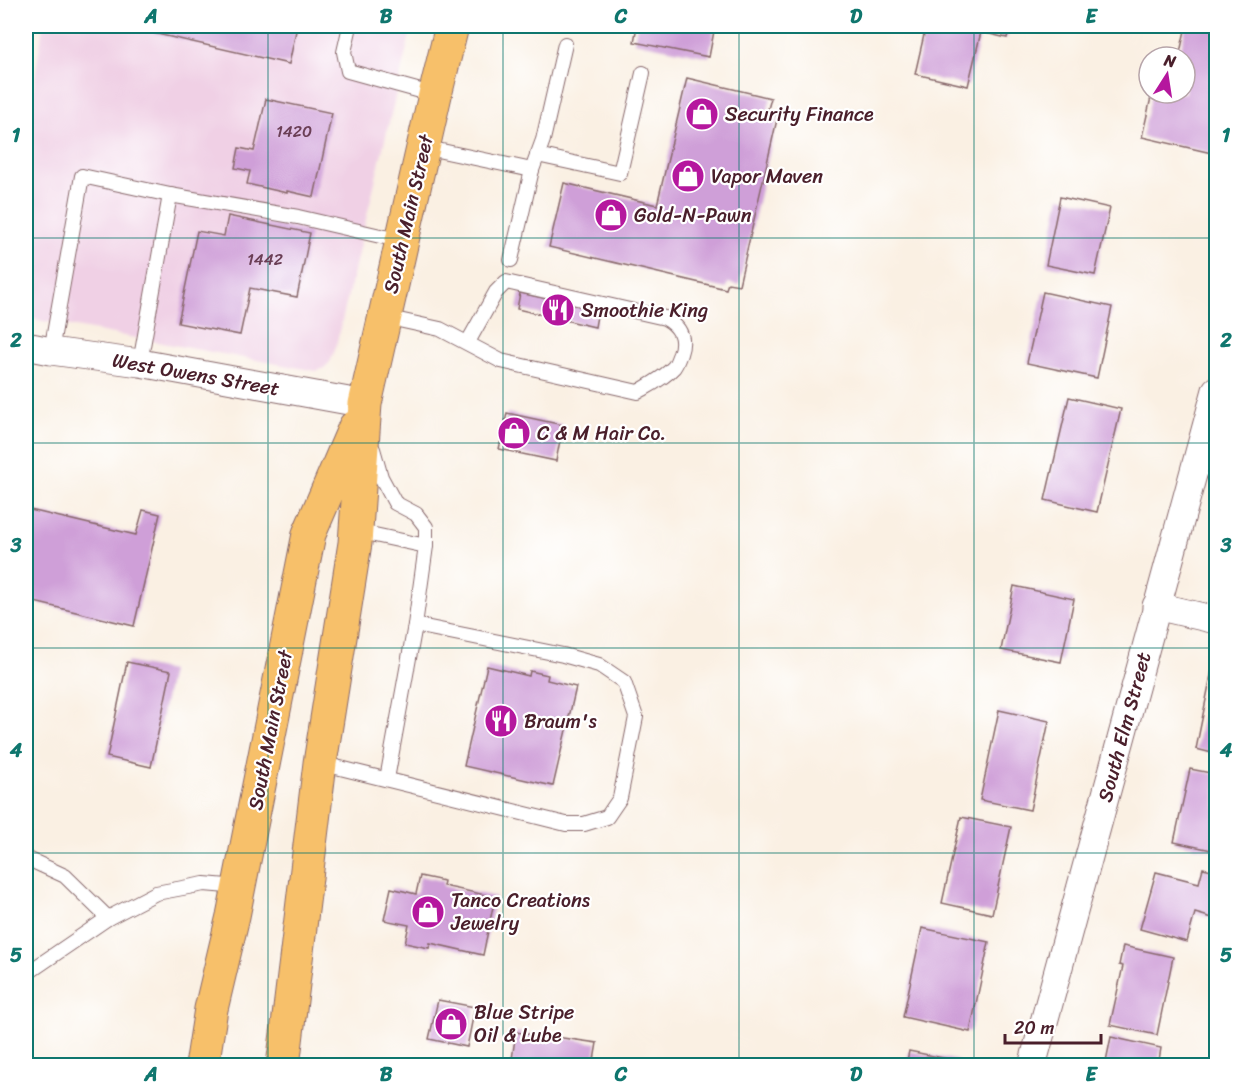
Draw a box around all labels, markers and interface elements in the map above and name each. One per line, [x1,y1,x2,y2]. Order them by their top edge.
text: A [143,0,158,34]
text: B [380,0,393,34]
text: C [614,0,628,34]
text: D [850,0,863,34]
text: E [1085,0,1098,34]
north arrow [1137,45,1197,105]
text: N [1161,45,1179,76]
shop icon: Security Finance [684,96,720,132]
place label: Security Finance [725,97,874,132]
house number: 1420 [276,117,312,146]
text: 1 [12,118,21,153]
text: 1 [1222,118,1231,153]
street label: South Main Street [373,130,444,297]
shop icon: Vapor Maven [670,158,706,194]
place label: Vapor Maven [711,159,823,194]
shop icon: Gold-N-Pawn [593,197,629,233]
place label: Gold-N-Pawn [634,198,752,233]
house number: 1442 [247,245,283,274]
restaurant icon: Smoothie King [540,292,576,328]
place label: Smoothie King [581,293,708,328]
text: 2 [9,323,22,358]
text: 2 [1219,323,1232,358]
street label: West Owens Street [110,343,283,406]
shop icon: C & M Hair Co. [496,415,532,451]
place label: C & M Hair Co. [537,416,666,451]
text: 3 [10,528,22,563]
text: 3 [1220,528,1232,563]
street label: South Main Street [238,646,303,813]
street label: South Elm Street [1088,648,1161,806]
restaurant icon: Braum's [483,703,519,739]
place label: Braum's [524,704,597,739]
text: 4 [9,733,23,768]
text: 4 [1219,733,1233,768]
place label: Tanco Creations Jewelry [450,883,591,941]
shop icon: Tanco Creations Jewelry [410,894,446,930]
text: 5 [10,938,22,973]
text: 5 [1220,938,1232,973]
place label: Blue Stripe Oil & Lube [474,995,574,1053]
shop icon: Blue Stripe Oil & Lube [433,1006,469,1042]
scale bar [1005,1007,1101,1045]
text: 20 m [1014,1012,1054,1044]
text: A [143,1057,158,1091]
text: B [380,1057,393,1091]
text: C [614,1057,628,1091]
text: D [850,1057,863,1091]
text: E [1085,1057,1098,1091]

